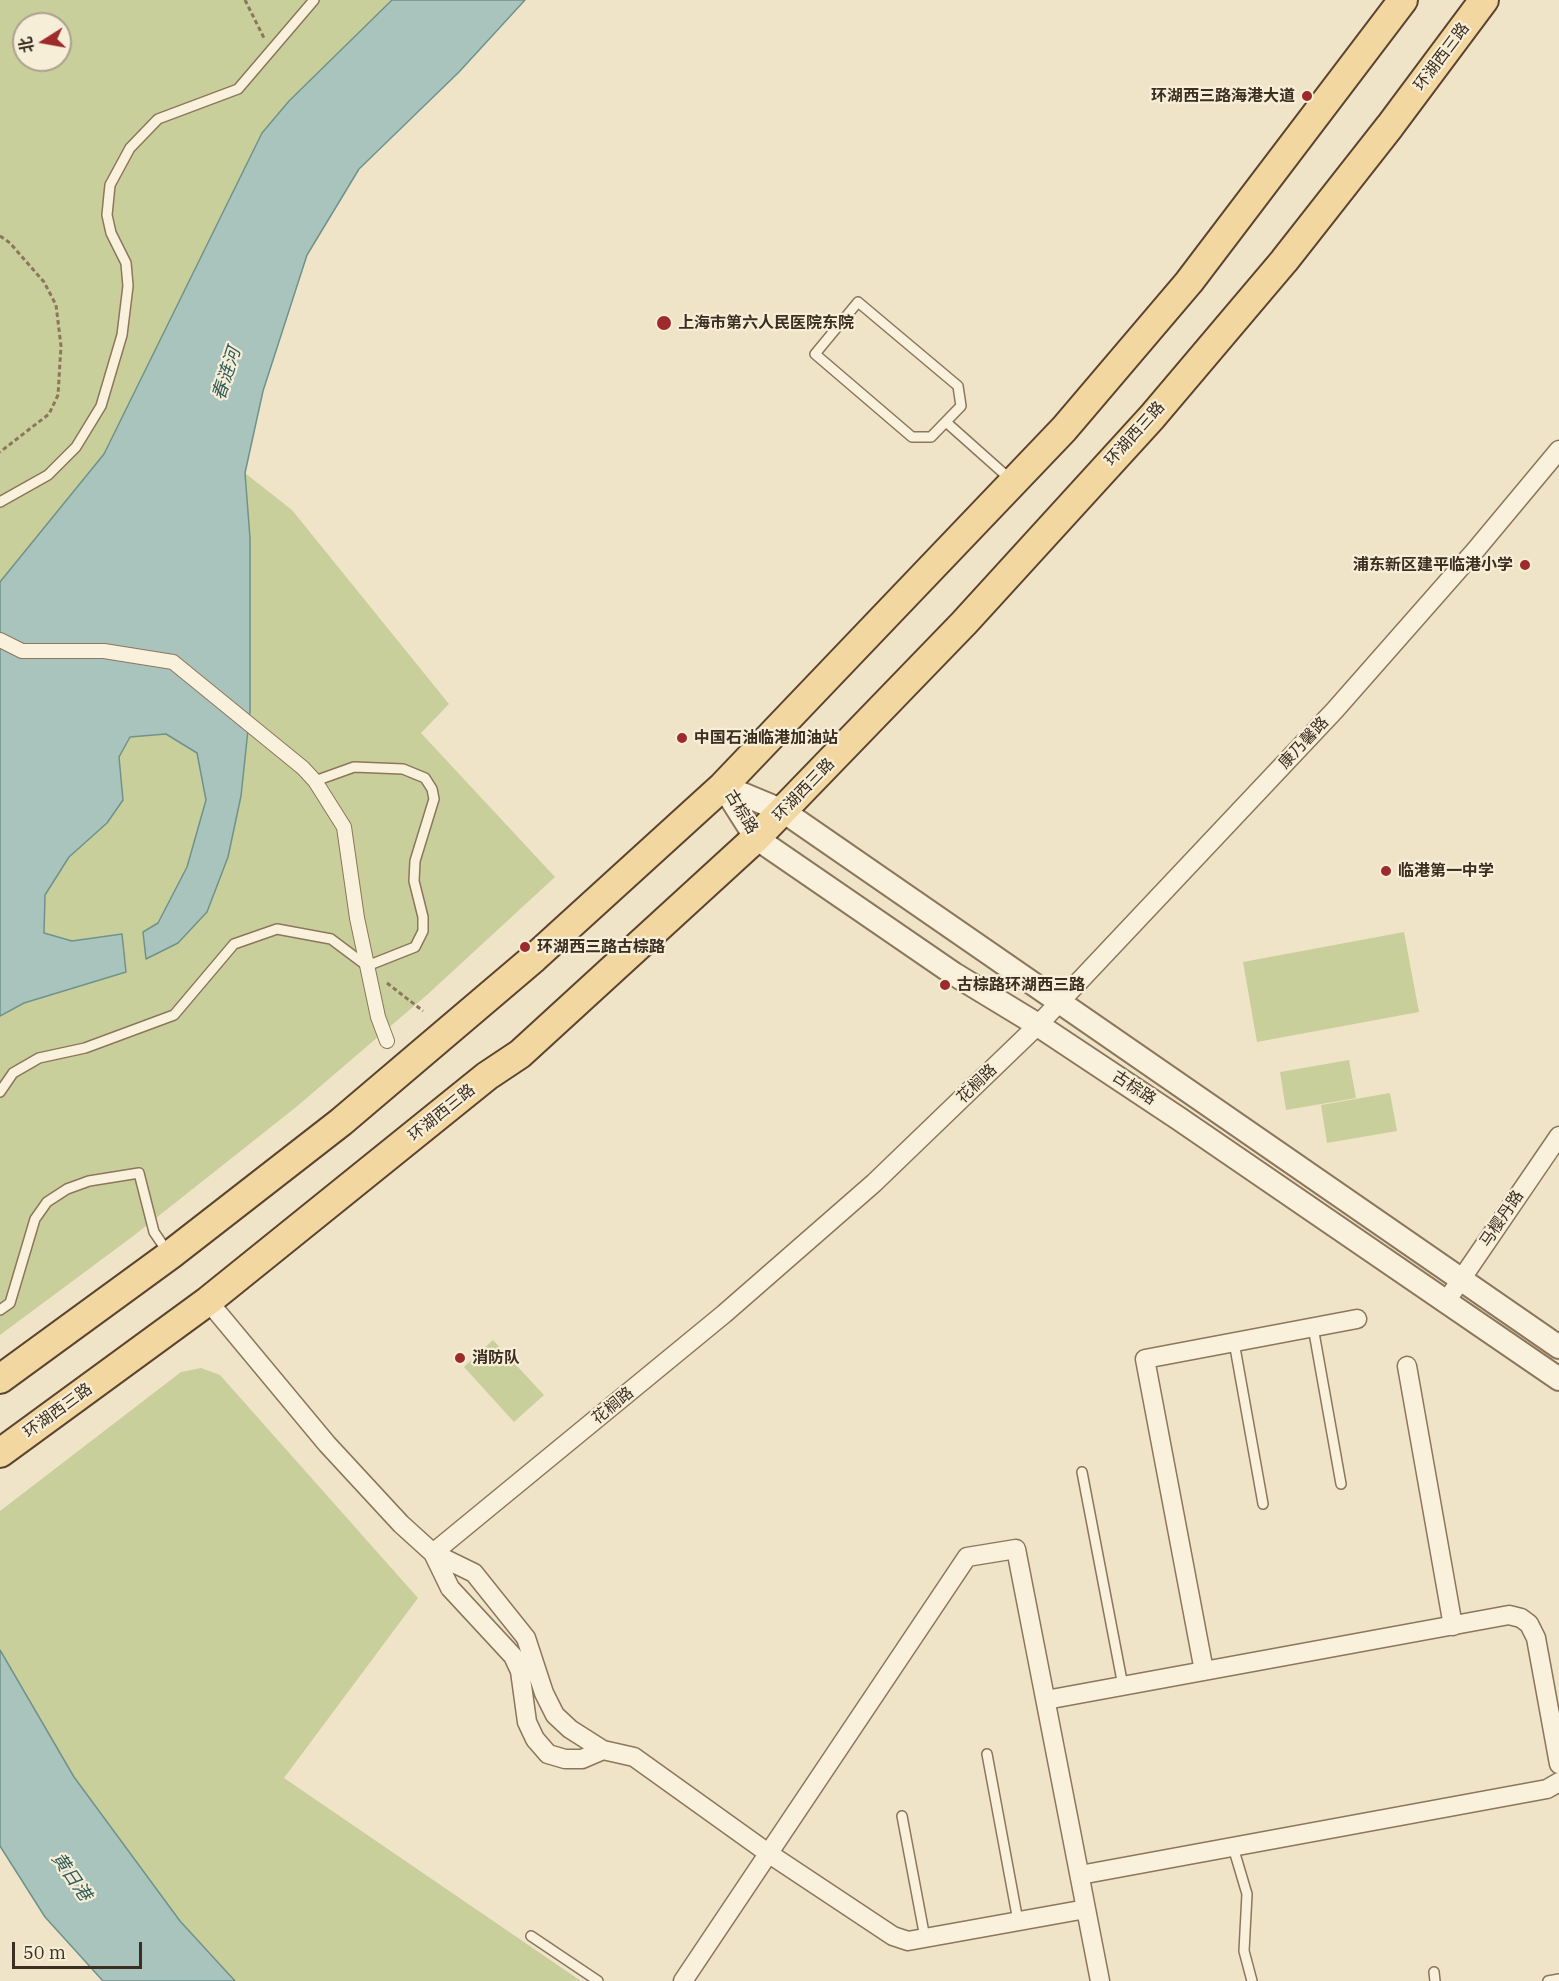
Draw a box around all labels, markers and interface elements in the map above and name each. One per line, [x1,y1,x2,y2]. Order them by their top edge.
north arrow [12,12,72,72]
street label: 环湖西三路 [1410,19,1474,95]
text: 北 [15,35,38,55]
place label: 环湖西三路海港大道 [1151,86,1295,106]
marker: 环湖西三路海港大道 [1300,89,1314,103]
place label: 上海市第六人民医院东院 [678,313,854,333]
marker: 上海市第六人民医院东院 [655,314,673,332]
water label: 春涟河 [208,345,246,403]
street label: 环湖西三路 [1101,398,1169,470]
place label: 浦东新区建平临港小学 [1353,555,1513,575]
marker: 浦东新区建平临港小学 [1518,558,1532,572]
street label: 康乃馨路 [1275,713,1333,773]
place label: 中国石油临港加油站 [694,728,838,748]
marker: 中国石油临港加油站 [675,731,689,745]
street label: 环湖西三路 [769,755,839,825]
street label: 古棕路 [720,786,762,838]
place label: 临港第一中学 [1398,861,1494,881]
marker: 临港第一中学 [1379,864,1393,878]
place label: 环湖西三路古棕路 [537,937,665,957]
marker: 环湖西三路古棕路 [518,940,532,954]
place label: 古棕路环湖西三路 [957,975,1085,995]
marker: 古棕路环湖西三路 [938,978,952,992]
street label: 花榈路 [953,1060,1001,1108]
street label: 古棕路 [1109,1067,1159,1109]
street label: 环湖西三路 [405,1080,479,1146]
street label: 马樱丹路 [1476,1187,1528,1251]
place label: 消防队 [472,1348,520,1368]
marker: 消防队 [453,1351,467,1365]
street label: 环湖西三路 [20,1380,96,1442]
street label: 花榈路 [588,1383,638,1429]
water label: 黄日港 [47,1849,95,1905]
scale bar [15,1930,146,1968]
text: 50 m [23,1941,66,1964]

